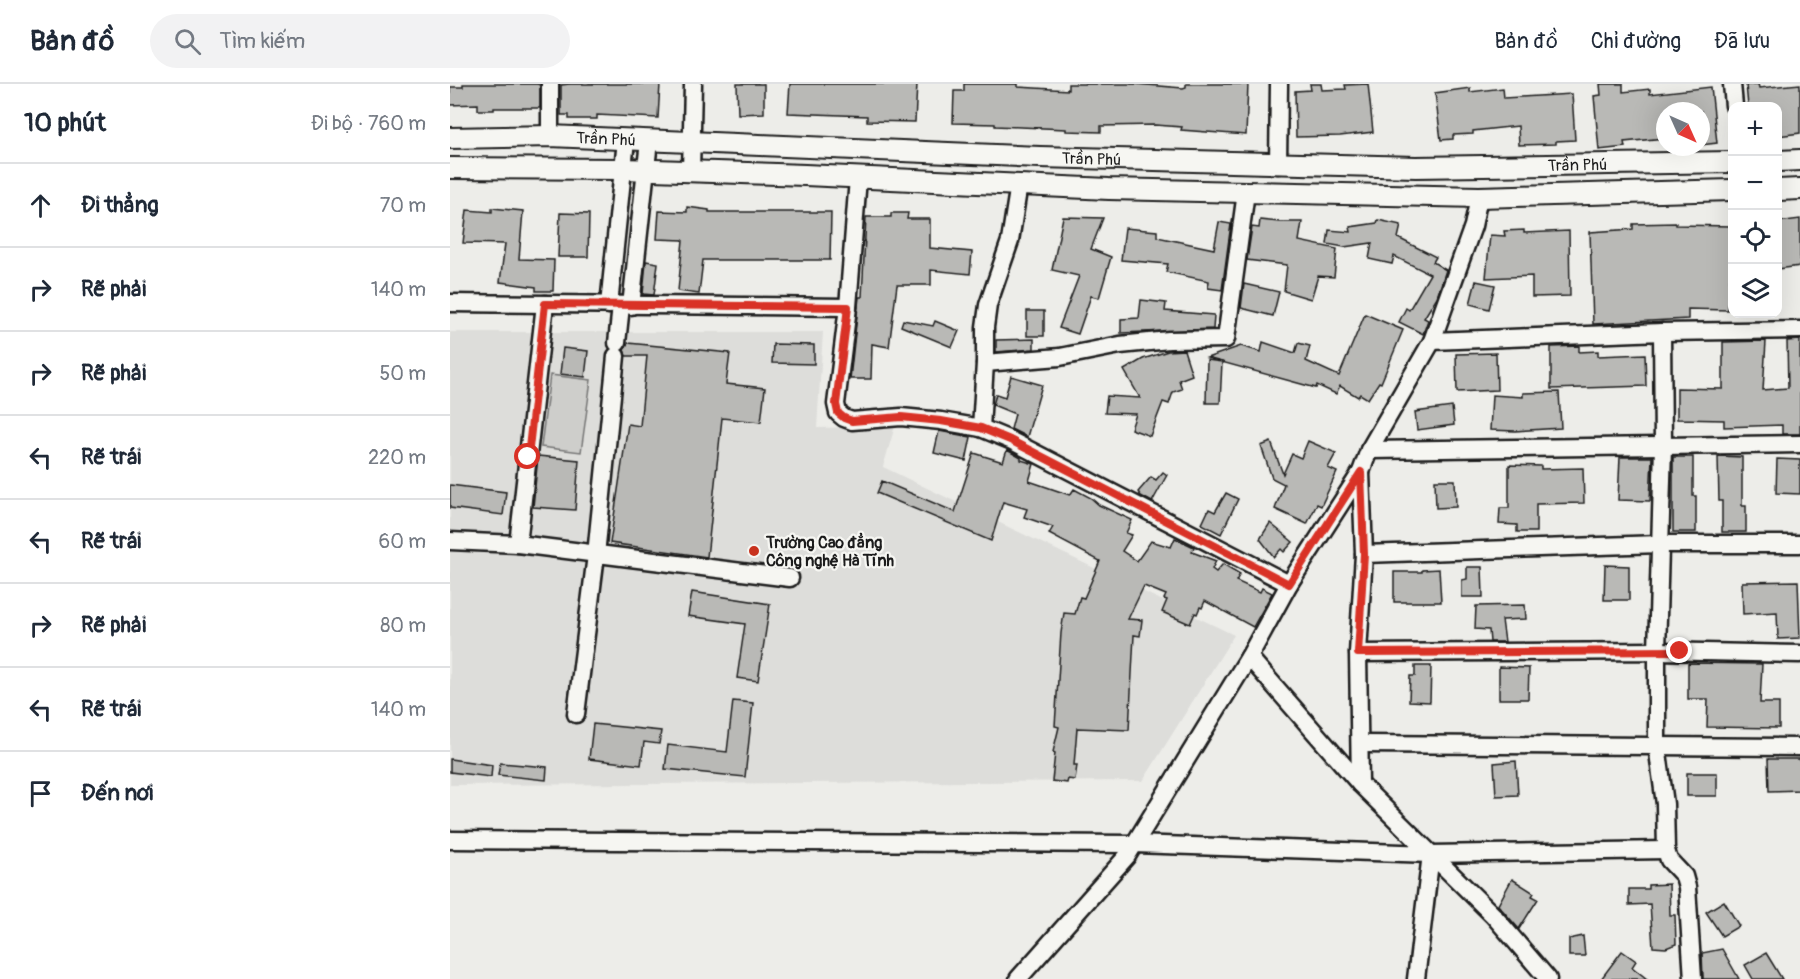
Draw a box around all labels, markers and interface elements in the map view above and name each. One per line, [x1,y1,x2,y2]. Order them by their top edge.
search box [150,14,570,68]
text: Bản đồ [30,24,114,59]
icon: search [171,25,204,58]
text: Tìm kiếm [219,27,305,55]
text: Bản đồ [1494,28,1558,55]
text: Chỉ đường [1591,28,1681,55]
text: Đã lưu [1714,28,1770,55]
north arrow [1656,102,1710,156]
map controls [1728,102,1782,318]
button: + [1728,102,1782,156]
text: 10 phút [24,107,106,139]
text: Đi bộ · 760 m [311,111,426,136]
street label: Trần Phú [576,128,636,151]
street label: Trần Phú [1061,148,1122,170]
street label: Trần Phú [1547,155,1607,176]
button: − [1728,156,1782,210]
icon: ahead [24,189,57,222]
text: Đi thẳng [81,191,159,219]
text: 70 m [380,193,426,218]
button: locate [1728,210,1782,264]
button: layers [1728,264,1782,318]
icon: right [24,273,57,306]
text: Rẽ phải [81,275,146,303]
text: 140 m [371,277,426,302]
icon: right [24,357,57,390]
text: Rẽ phải [81,359,146,387]
text: 50 m [379,361,426,386]
icon: left [24,441,57,474]
text: Rẽ trái [81,443,141,471]
route start [514,443,540,469]
text: 220 m [368,445,426,470]
icon: left [24,525,57,558]
text: Rẽ trái [81,527,141,555]
text: 60 m [379,529,426,554]
place label: Trường Cao đẳng Công nghệ Hà Tĩnh [765,532,894,571]
marker: Trường Cao đẳng Công nghệ Hà Tĩnh [747,544,761,558]
icon: right [24,609,57,642]
text: Rẽ phải [81,611,146,639]
text: 80 m [380,613,426,638]
route end [1666,637,1692,663]
icon: left [24,693,57,726]
text: Rẽ trái [81,695,141,723]
text: 140 m [371,697,426,722]
icon: arrive [24,777,57,810]
text: Đến nơi [81,779,153,807]

